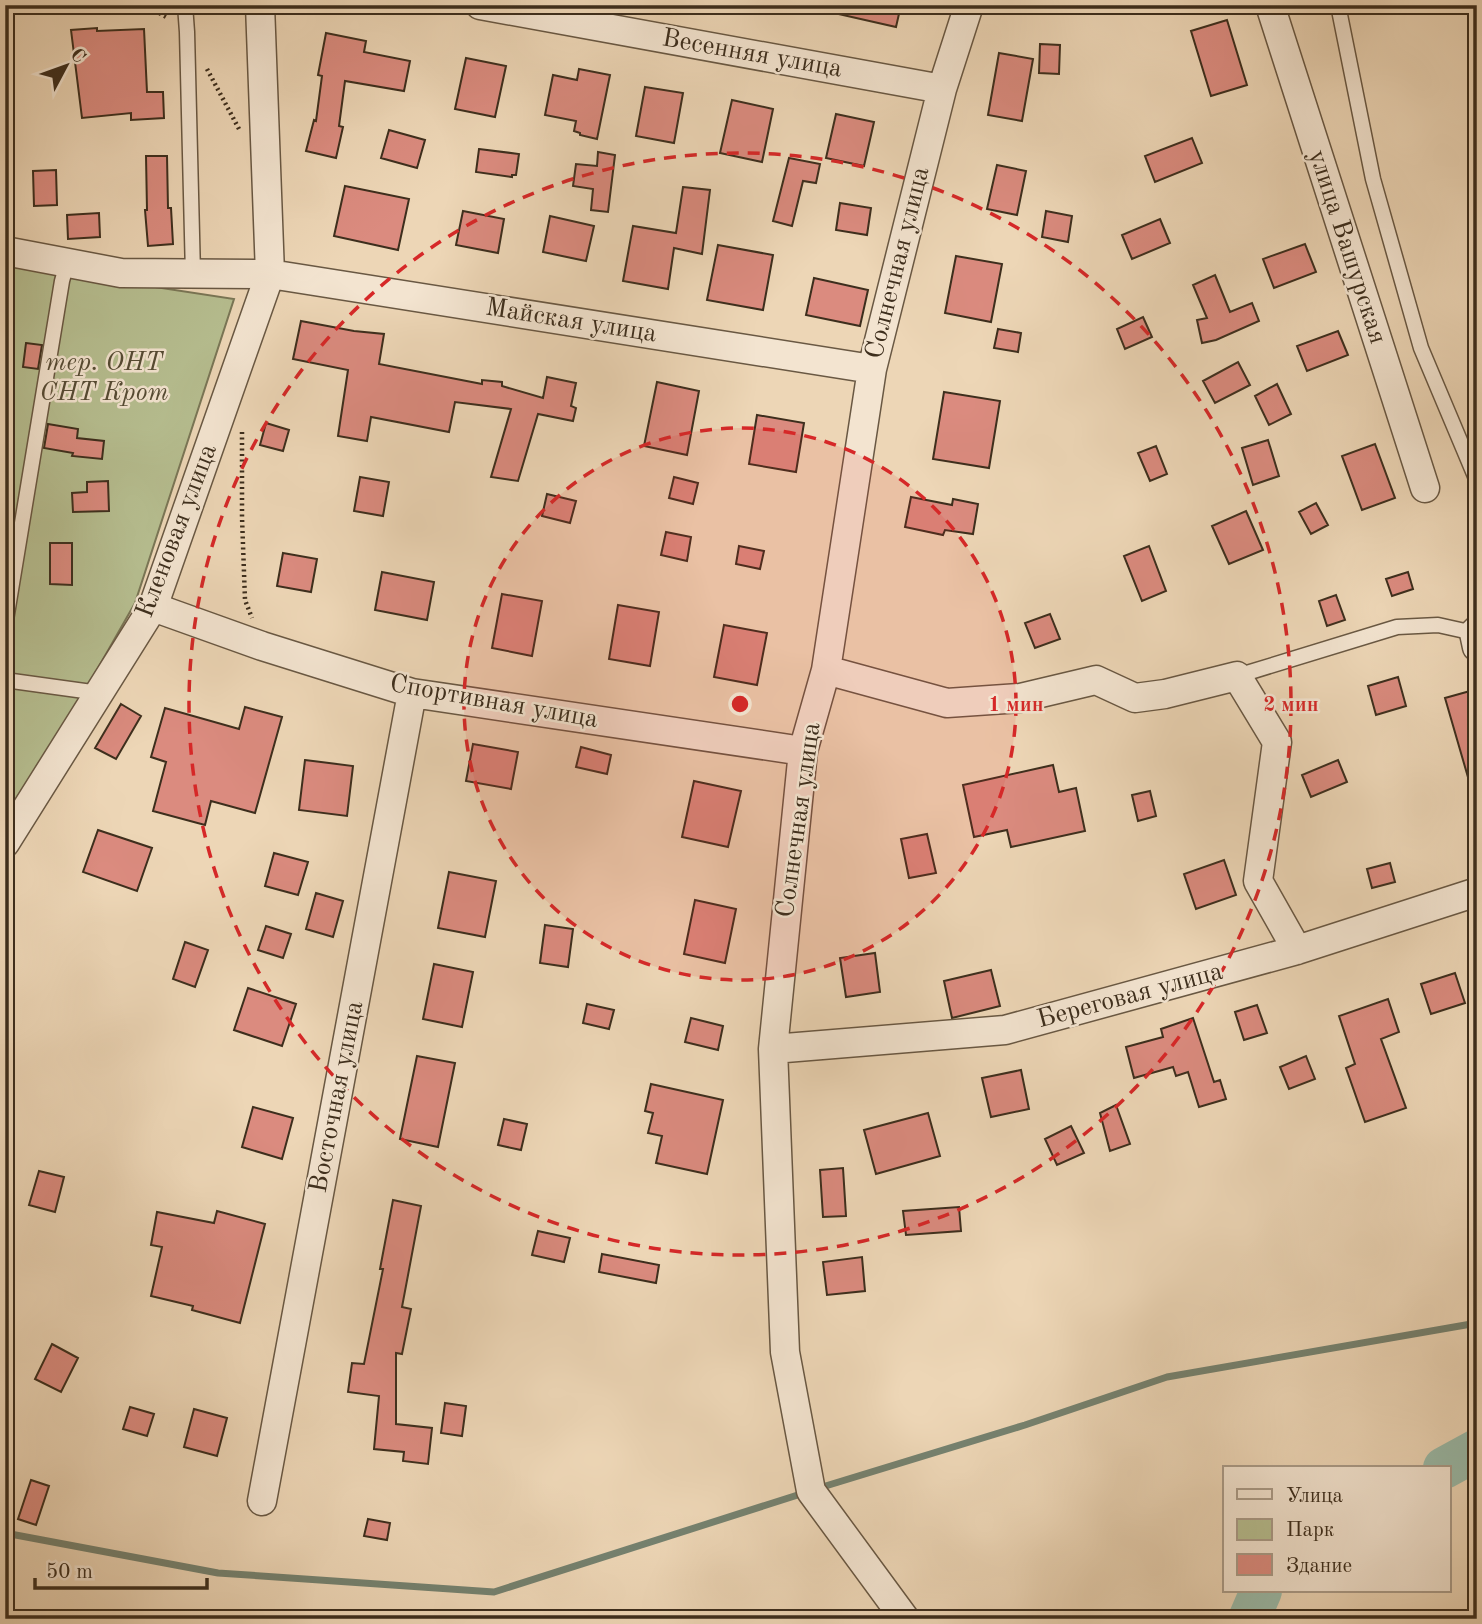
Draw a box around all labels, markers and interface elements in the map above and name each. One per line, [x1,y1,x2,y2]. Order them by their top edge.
street label: Весенняя улица [660,25,844,83]
north arrow [32,32,102,102]
text: С [66,46,88,67]
street label: улица Вашурская [1303,147,1391,347]
street label: Солнечная улица [862,164,934,362]
street label: Майская улица [483,295,659,347]
park label: тер. ОНТ СНТ Крот [40,350,168,406]
street label: Кленовая улица [132,440,222,621]
street label: Спортивная улица [388,671,600,733]
centre of rings [728,692,752,716]
text: 1 мин [988,695,1044,716]
text: 2 мин [1263,695,1319,716]
street label: Солнечная улица [772,720,826,919]
street label: Береговая улица [1034,959,1226,1033]
street label: Восточная улица [306,999,368,1195]
legend [1223,1466,1450,1592]
text: Улица [1286,1486,1343,1507]
text: Парк [1286,1520,1335,1541]
scale bar [35,1547,206,1591]
text: Здание [1286,1556,1352,1577]
text: 50 m [46,1562,93,1583]

